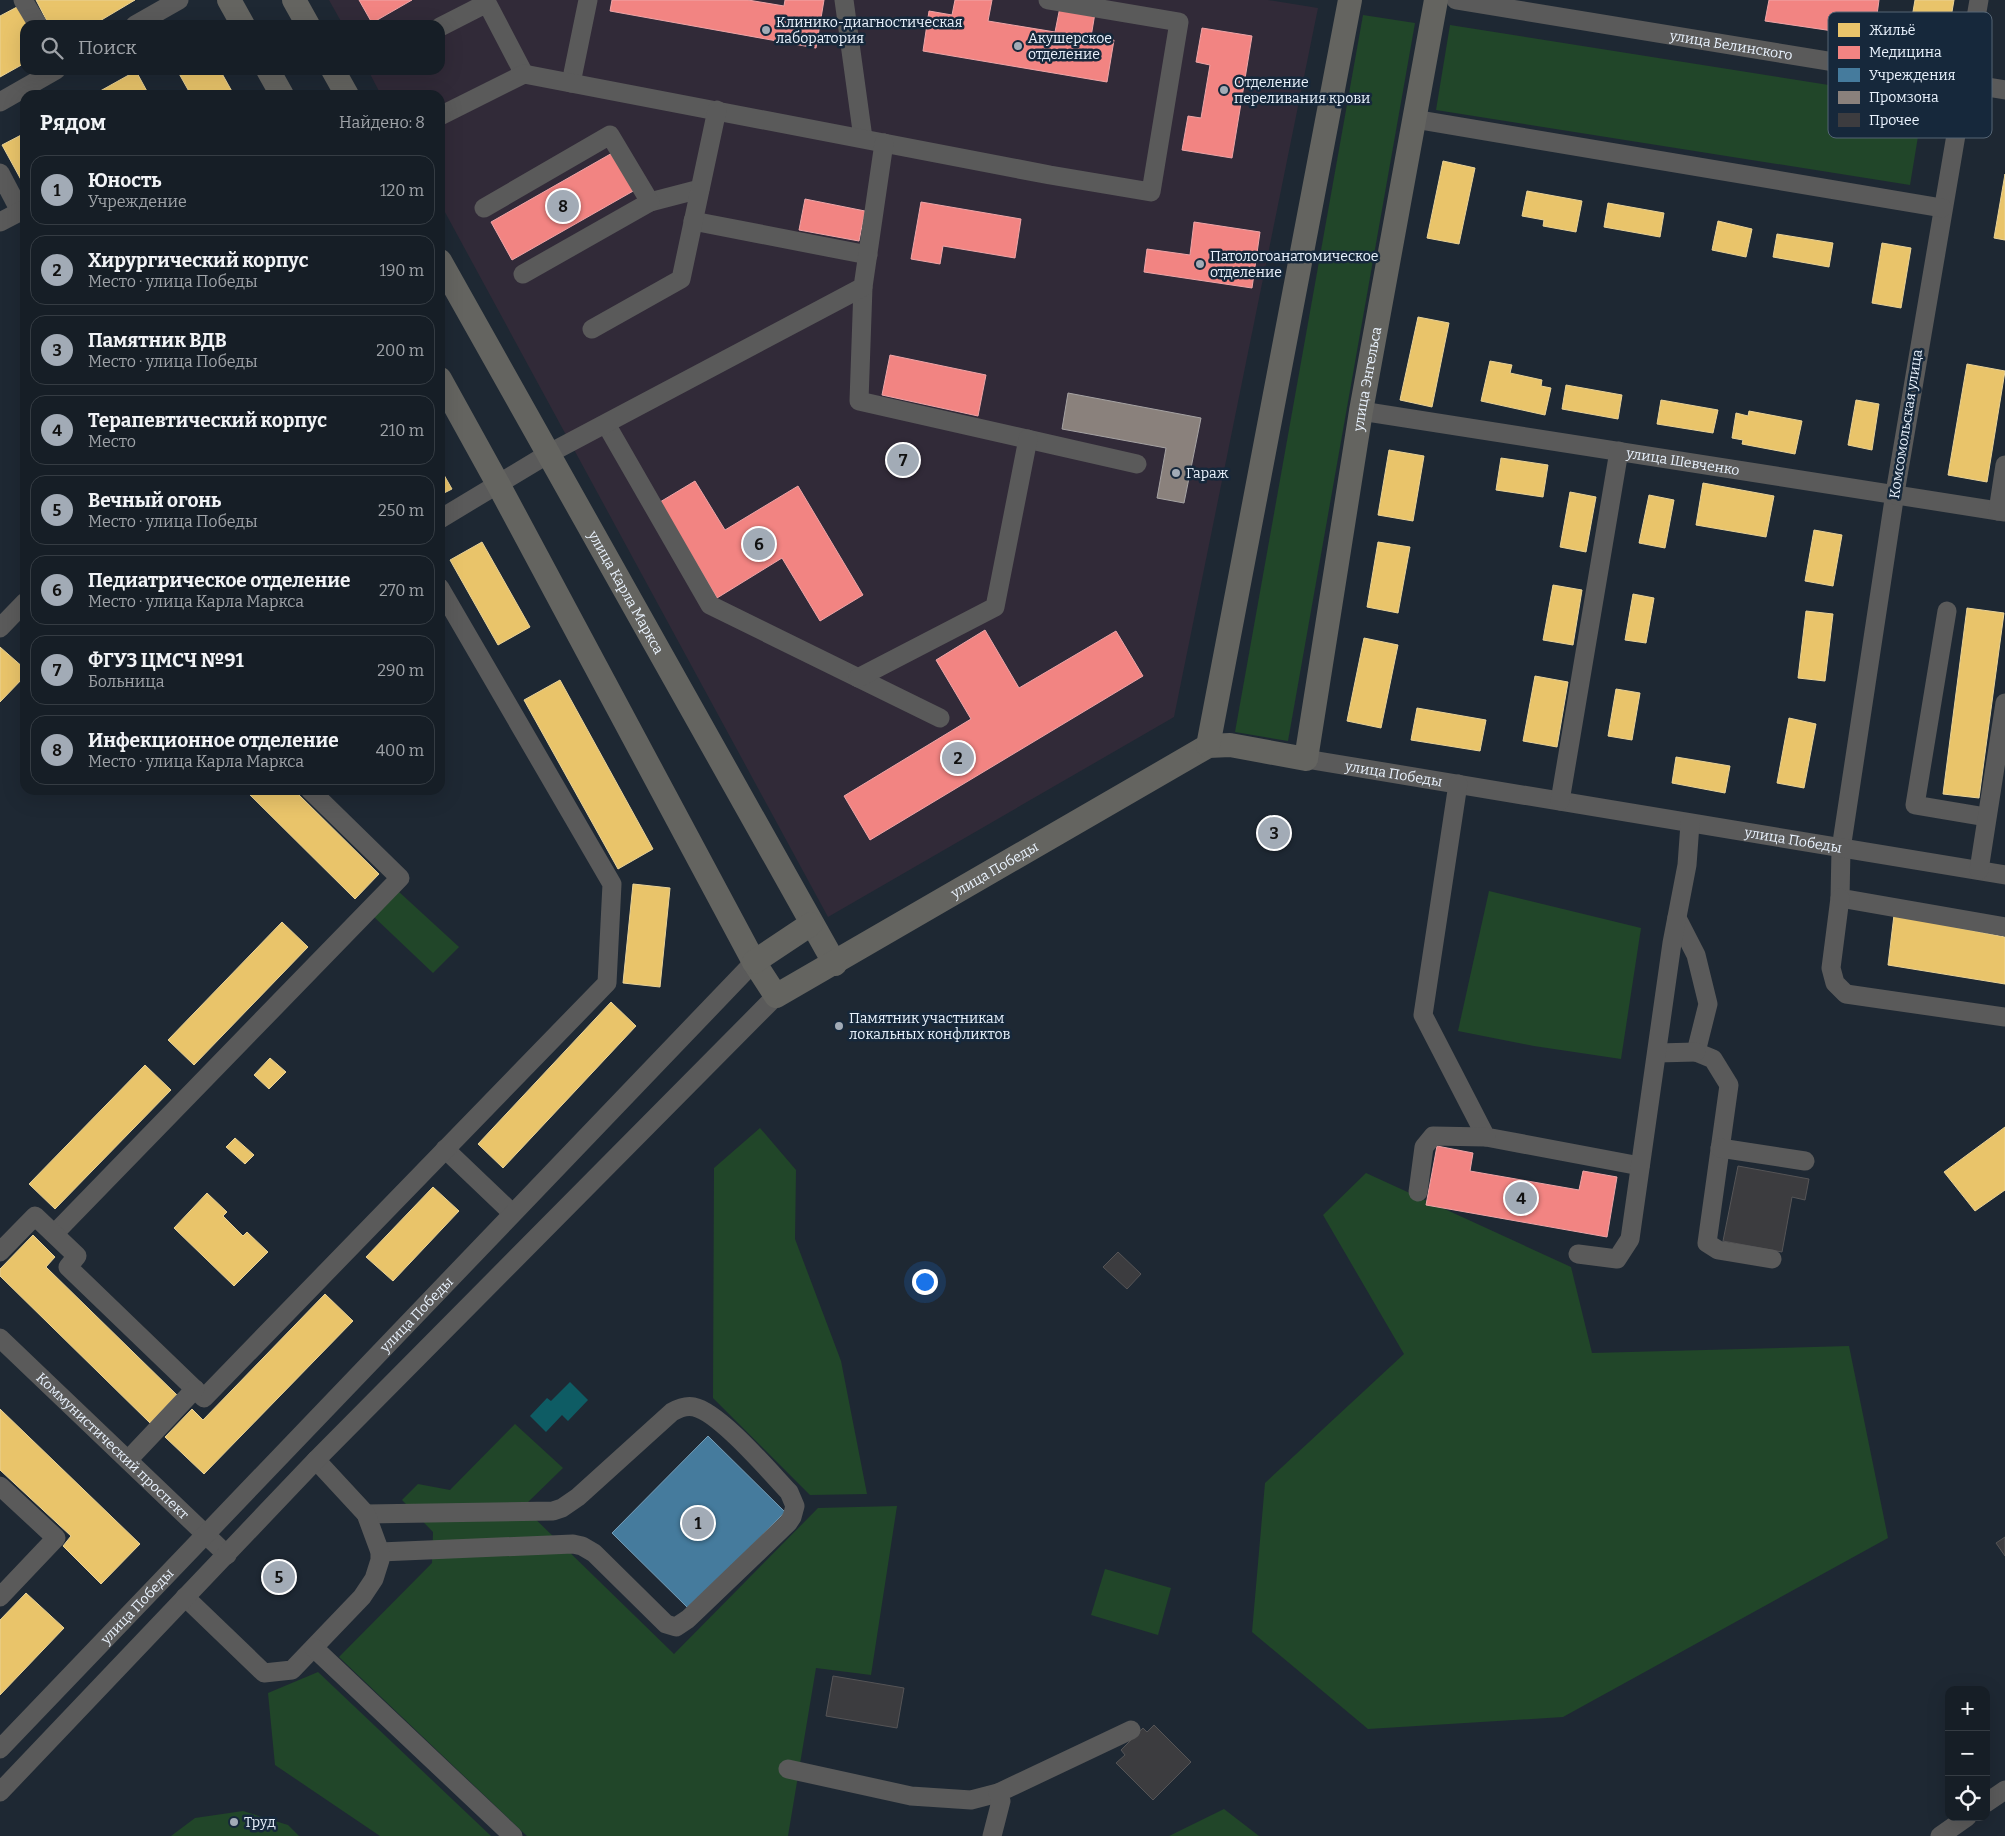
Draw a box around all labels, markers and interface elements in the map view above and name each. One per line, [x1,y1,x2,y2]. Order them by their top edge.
legend [1828,12,1992,138]
place label: Клинико-диагностическая лаборатория [776,14,963,47]
search box [20,20,445,75]
text: Жильё [1869,22,1915,39]
marker: Клинико-диагностическая лаборатория [760,24,772,36]
street label: улица Белинского [1668,27,1794,64]
place label: Акушерское отделение [1028,30,1112,63]
icon: search [38,34,66,62]
text: Поиск [78,36,137,59]
marker: Акушерское отделение [1012,40,1024,52]
text: Медицина [1869,44,1942,61]
text: Учреждения [1869,67,1956,84]
place label: Отделение переливания крови [1234,74,1370,107]
marker: Отделение переливания крови [1218,84,1230,96]
text: Промзона [1869,89,1939,106]
text: Рядом [40,110,106,136]
text: Прочее [1869,112,1919,129]
text: Найдено: 8 [339,113,425,132]
text: Юность [88,169,162,192]
text: 1 [54,181,60,200]
text: 120 m [380,181,424,200]
pin: 8 [547,187,579,225]
text: Учреждение [88,192,187,211]
place label: Патологоанатомическое отделение [1210,248,1378,281]
text: Хирургический корпус [88,249,308,272]
marker: Патологоанатомическое отделение [1194,258,1206,270]
text: 2 [52,261,62,280]
text: 190 m [379,261,424,280]
text: Место · улица Победы [88,272,258,291]
street label: улица Энгельса [1349,325,1385,434]
text: Памятник ВДВ [88,329,227,352]
text: 3 [52,341,62,360]
text: 200 m [376,341,424,360]
street label: Комсомольская улица [1886,348,1926,500]
text: Место · улица Победы [88,352,258,371]
text: Терапевтический корпус [88,409,327,432]
text: 4 [52,421,62,440]
text: 210 m [380,421,424,440]
text: Место [88,432,136,451]
pin: 7 [887,441,919,479]
street label: улица Шевченко [1624,444,1741,479]
place label: Гараж [1186,465,1229,482]
marker: Гараж [1170,467,1182,479]
text: Вечный огонь [88,489,221,512]
text: 5 [53,501,61,520]
text: 250 m [378,501,424,520]
text: Место · улица Победы [88,512,258,531]
pin: 6 [743,525,775,563]
street label: улица Карла Маркса [584,527,668,657]
text: Педиатрическое отделение [88,569,351,592]
text: 6 [52,581,62,600]
text: 270 m [379,581,424,600]
text: Место · улица Карла Маркса [88,592,304,611]
text: ФГУЗ ЦМСЧ №91 [88,649,244,672]
text: 7 [53,661,61,680]
text: 290 m [377,661,424,680]
text: Больница [88,672,165,691]
text: Инфекционное отделение [88,729,339,752]
pin: 2 [942,739,974,777]
text: 8 [52,741,62,760]
text: 400 m [376,741,424,760]
text: Место · улица Карла Маркса [88,752,304,771]
street label: улица Победы [1343,757,1444,790]
pin: 3 [1258,814,1290,852]
street label: улица Победы [1743,823,1843,856]
street label: улица Победы [947,838,1041,902]
place label: Памятник участникам локальных конфликтов [849,1010,1010,1043]
marker: Памятник участникам локальных конфликтов [833,1020,845,1032]
pin: 4 [1505,1179,1537,1217]
your location [912,1269,938,1295]
street label: улица Победы [376,1273,457,1356]
street label: Коммунистический проспект [33,1369,193,1523]
pin: 1 [682,1504,714,1542]
pin: 5 [263,1558,295,1596]
street label: улица Победы [96,1565,177,1648]
map controls [1945,1686,1990,1821]
button: + [1945,1686,1990,1731]
button: − [1945,1731,1990,1776]
button: locate [1945,1776,1990,1821]
place label: Труд [244,1814,276,1831]
marker: Труд [228,1816,240,1828]

